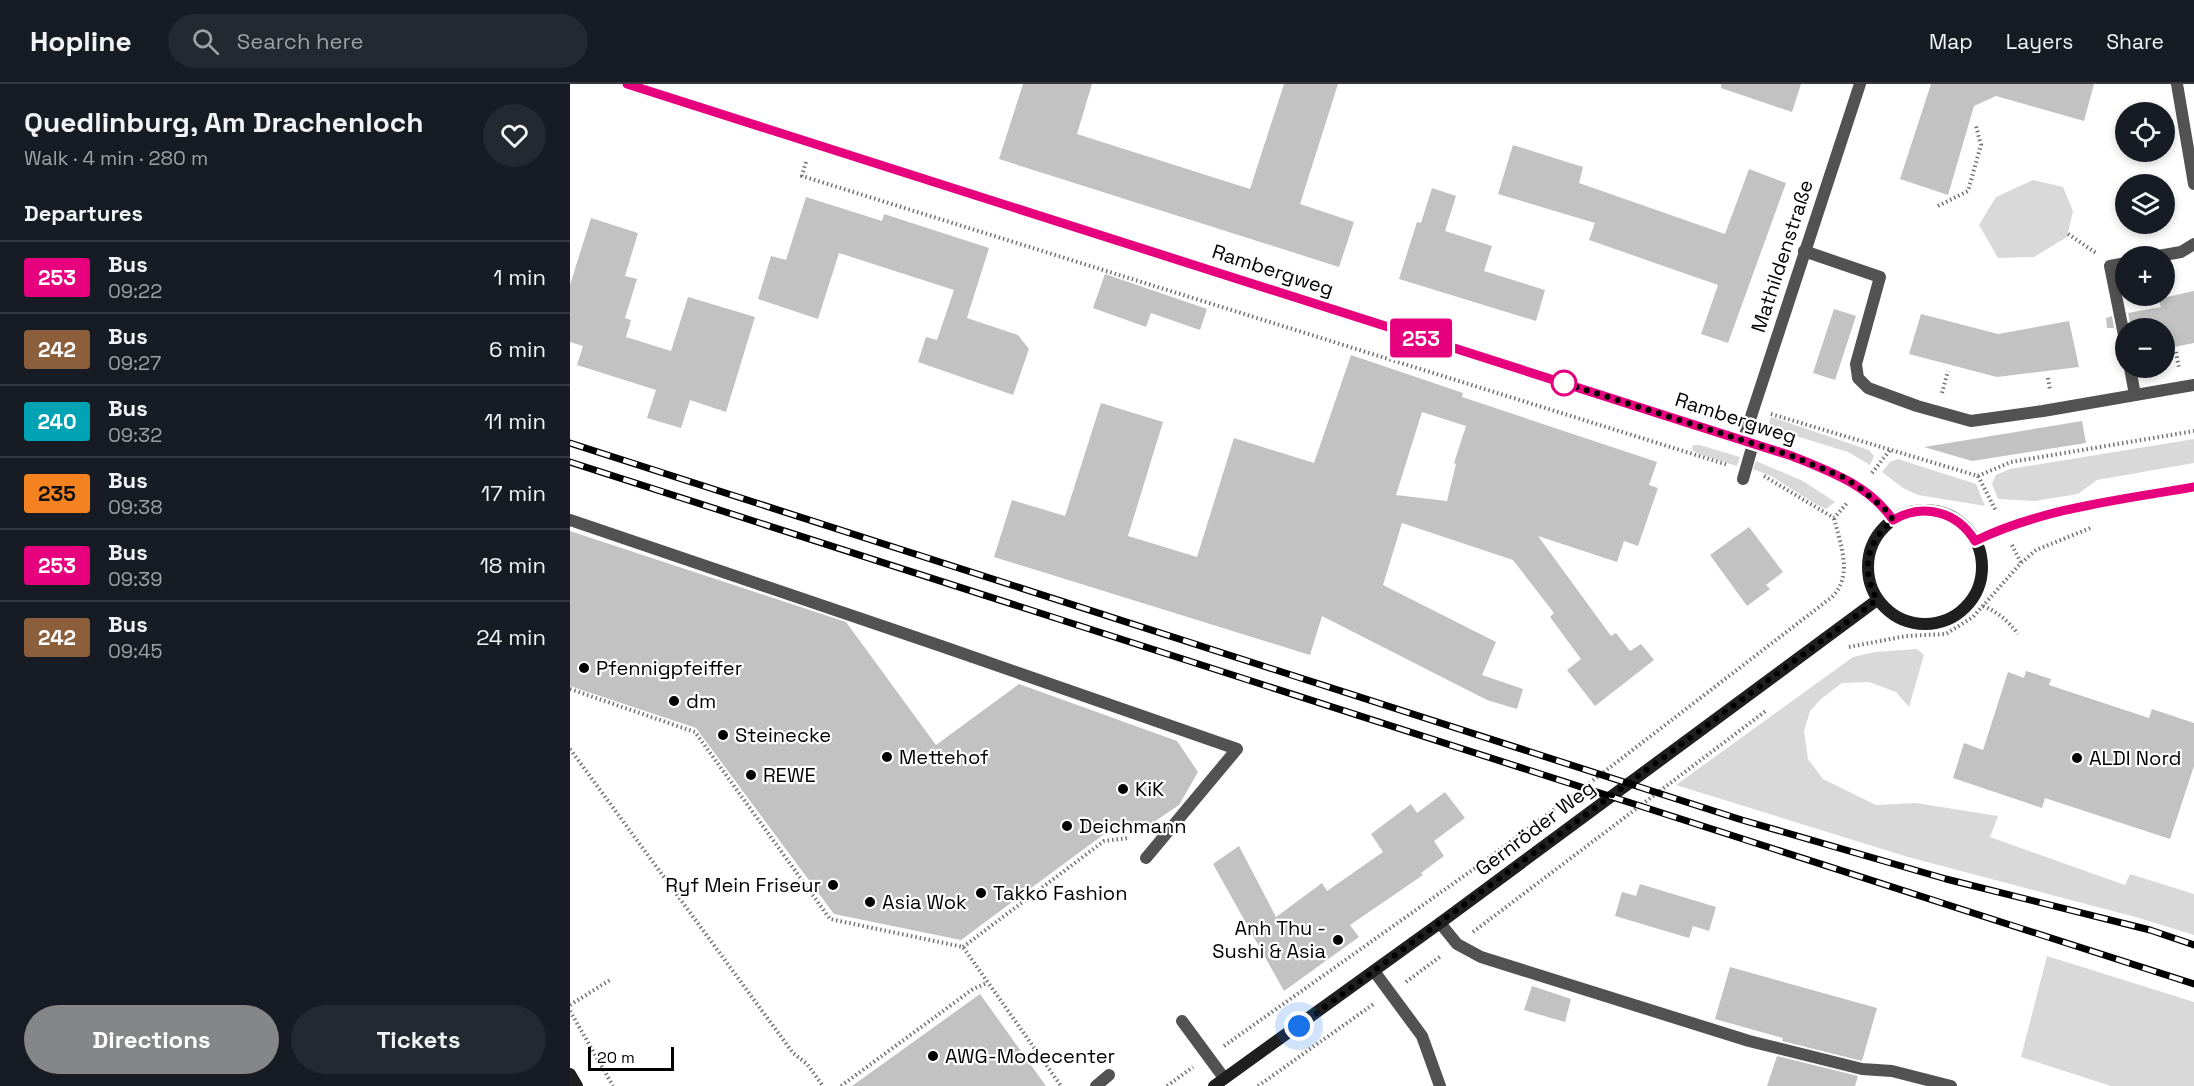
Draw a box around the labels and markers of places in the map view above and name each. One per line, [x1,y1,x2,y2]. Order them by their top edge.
unlabelled marker [1551,370,1577,396]
place label: Pfennigpfeiffer [596,655,742,681]
marker: Pfennigpfeiffer [577,661,591,675]
place label: dm [686,688,716,714]
marker: dm [667,694,681,708]
place label: Steinecke [735,722,831,748]
marker: Steinecke [716,728,730,742]
place label: Mettehof [899,744,989,770]
place label: ALDI Nord [2089,745,2182,771]
marker: Mettehof [880,750,894,764]
marker: ALDI Nord [2070,751,2084,765]
place label: REWE [763,762,816,788]
marker: REWE [744,768,758,782]
place label: KiK [1135,776,1164,802]
marker: KiK [1116,782,1130,796]
place label: Deichmann [1079,813,1186,839]
marker: Deichmann [1060,819,1074,833]
place label: Ryf Mein Friseur [665,872,821,898]
marker: Ryf Mein Friseur [826,878,840,892]
place label: Takko Fashion [993,880,1127,906]
marker: Takko Fashion [974,886,988,900]
place label: Asia Wok [882,889,967,915]
marker: Asia Wok [863,895,877,909]
place label: Anh Thu - Sushi & Asia [1212,915,1326,964]
marker: Anh Thu - Sushi & Asia [1331,933,1345,947]
place label: AWG-Modecenter [945,1043,1115,1069]
marker: AWG-Modecenter [926,1049,940,1063]

